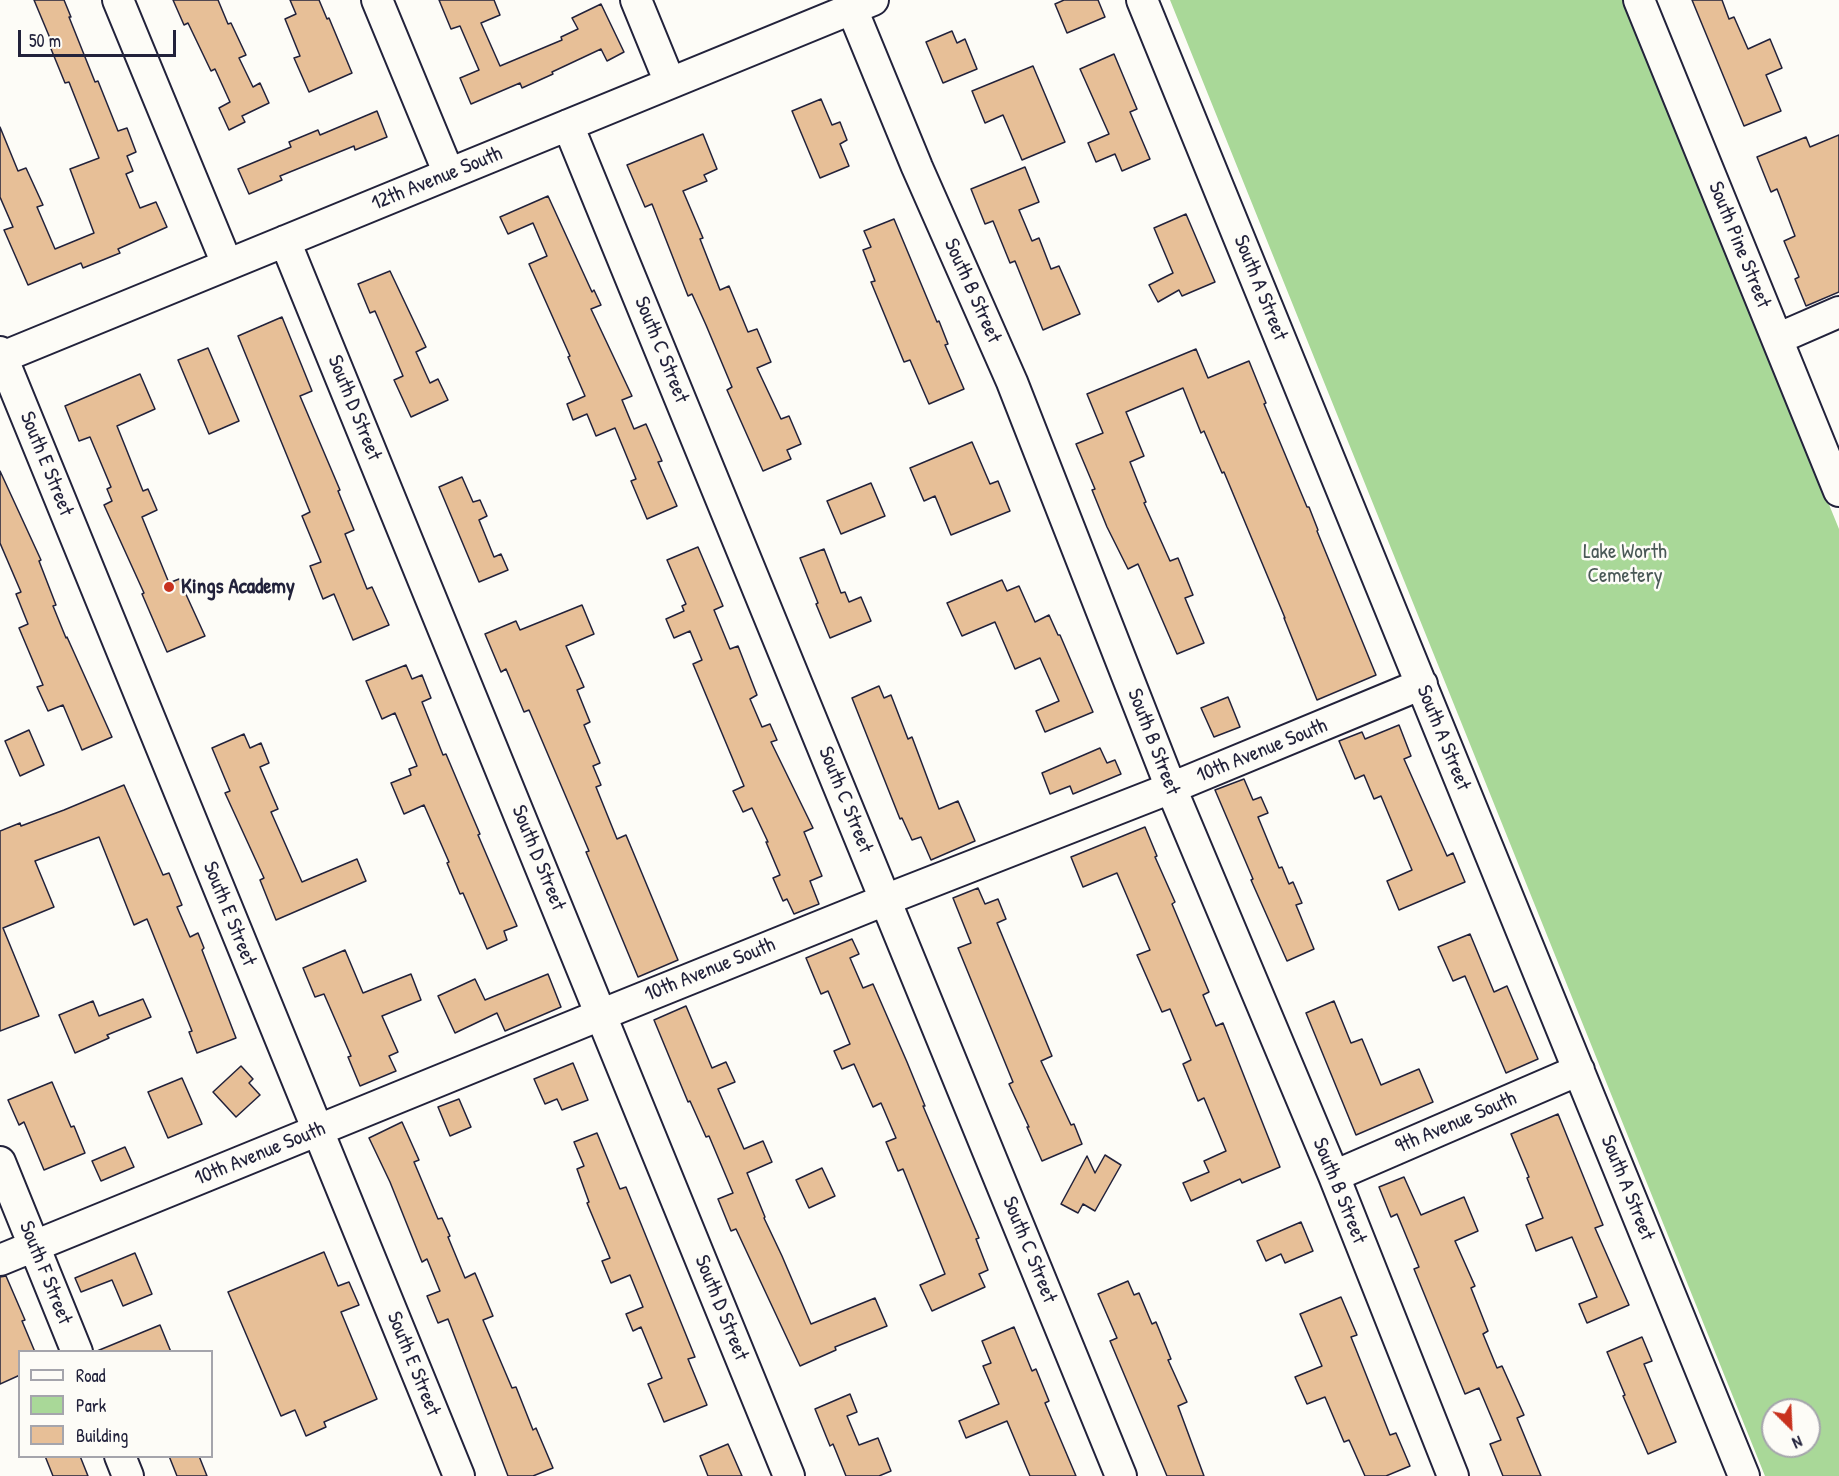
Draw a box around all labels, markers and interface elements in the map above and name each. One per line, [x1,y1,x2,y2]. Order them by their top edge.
scale bar [21,18,178,56]
text: 50 m [29,28,61,53]
street label: 12th Avenue South [368,141,506,217]
street label: South Pine Street [1702,178,1776,312]
street label: South A Street [1227,232,1293,344]
street label: South B Street [938,235,1006,347]
street label: South C Street [628,293,694,407]
street label: South D Street [322,352,386,464]
street label: South E Street [14,408,78,520]
park label: Lake Worth Cemetery [1583,539,1667,589]
place label: Kings Academy [181,574,295,600]
marker: Kings Academy [162,580,176,594]
street label: South A Street [1410,682,1476,794]
street label: South B Street [1121,685,1185,799]
street label: 10th Avenue South [1193,713,1331,789]
street label: South C Street [812,743,878,857]
street label: South D Street [506,802,570,914]
street label: South E Street [197,858,261,970]
street label: 10th Avenue South [641,932,779,1008]
street label: 9th Avenue South [1392,1086,1520,1160]
street label: 10th Avenue South [191,1116,329,1192]
street label: South A Street [1594,1132,1660,1244]
street label: South B Street [1306,1134,1372,1248]
street label: South C Street [996,1193,1062,1307]
street label: South F Street [13,1218,77,1328]
street label: South D Street [689,1252,753,1364]
street label: South E Street [381,1308,445,1420]
legend [18,1350,213,1458]
text: Road [76,1363,106,1388]
text: Park [76,1393,106,1418]
north arrow [1761,1398,1821,1458]
text: Building [76,1423,128,1448]
text: N [1789,1431,1806,1454]

